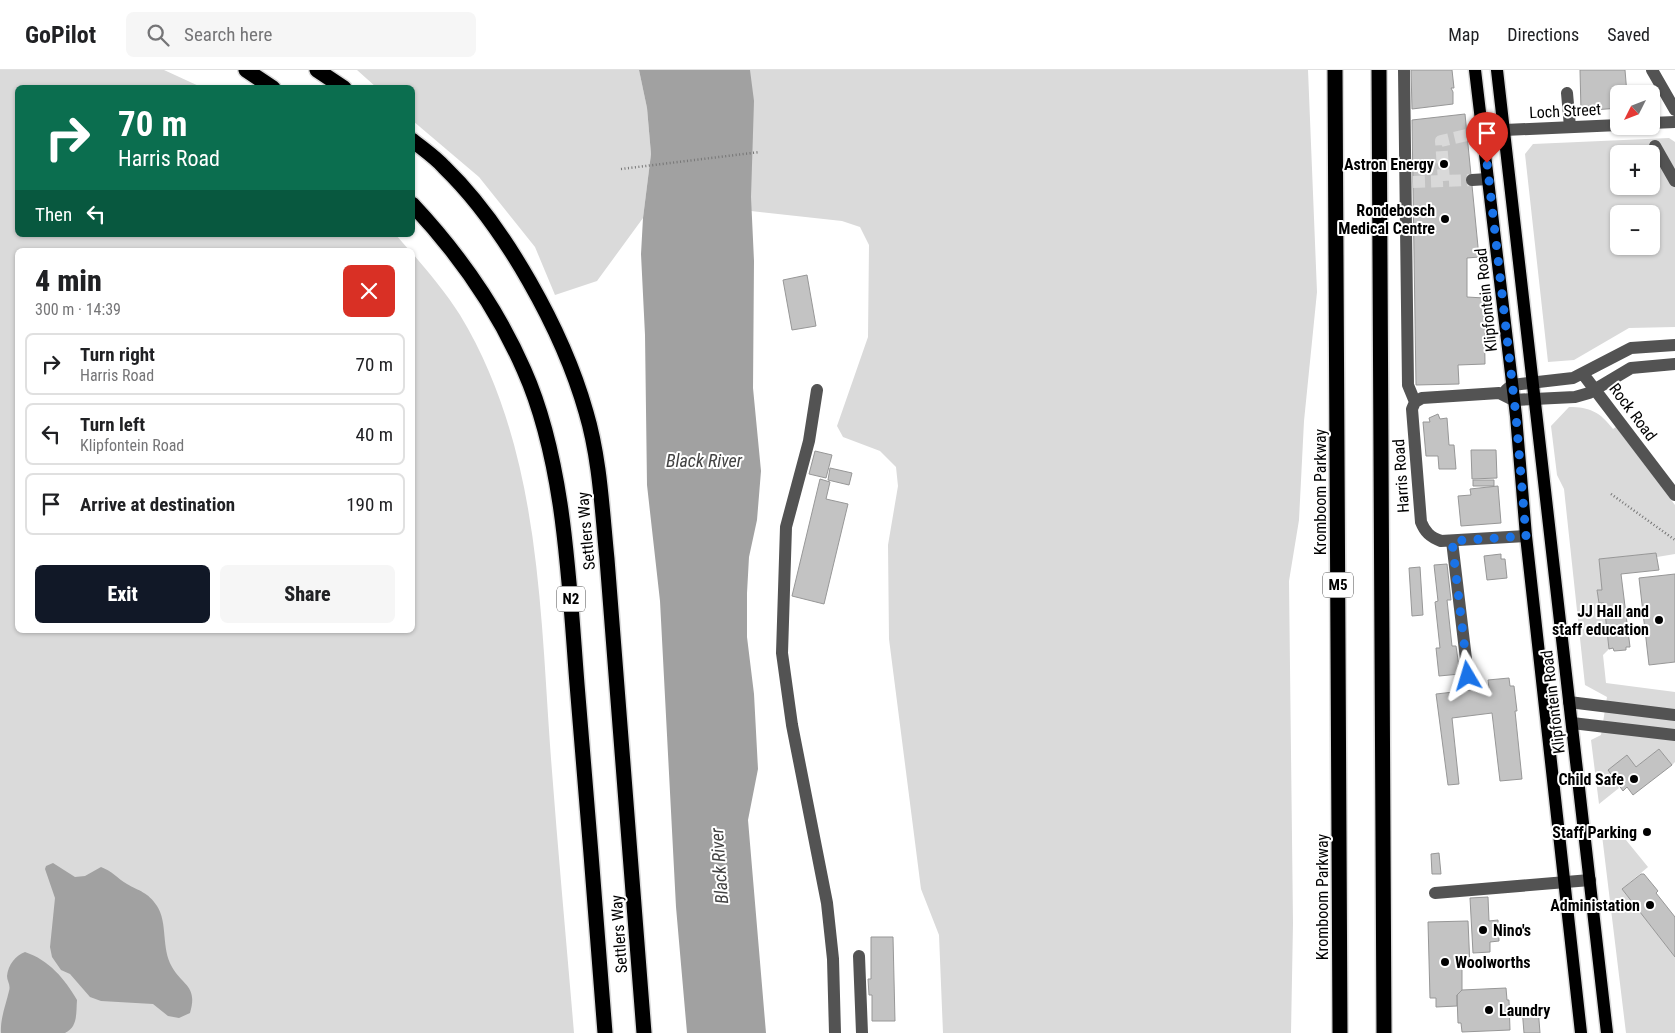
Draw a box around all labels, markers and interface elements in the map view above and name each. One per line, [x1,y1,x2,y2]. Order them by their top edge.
search box [126,12,476,57]
text: GoPilot [25,21,96,49]
icon: search [144,21,172,49]
text: Search here [184,23,272,46]
text: Map [1448,24,1479,45]
text: Directions [1507,24,1579,45]
text: Saved [1607,24,1650,45]
north arrow [1610,85,1660,135]
map controls [1610,85,1660,255]
street label: Loch Street [1529,100,1602,122]
text: 70 m [118,104,187,145]
icon: right [35,105,100,170]
pin [1466,112,1508,163]
icon: arrive [1473,119,1501,147]
button: + [1610,145,1660,195]
text: Harris Road [118,146,220,171]
place label: Astron Energy [1344,155,1434,174]
marker: Astron Energy [1438,158,1450,170]
icon: left [82,200,110,228]
place label: Rondebosch Medical Centre [1338,201,1435,238]
text: Then [35,203,72,226]
button: − [1610,205,1660,255]
marker: Rondebosch Medical Centre [1439,213,1451,225]
street label: Klipfontein Road [1471,247,1501,353]
text: 4 min [35,263,102,298]
button: close [343,265,395,317]
text: 300 m · 14:39 [35,300,121,319]
text: Turn right [80,343,155,366]
icon: right [37,350,65,378]
text: 70 m [356,353,393,376]
text: Harris Road [80,366,154,385]
street label: Rock Road [1605,380,1661,444]
text: Turn left [80,413,145,436]
icon: left [37,420,65,448]
text: 40 m [356,423,393,446]
street label: Kromboom Parkway [1311,429,1330,555]
text: Klipfontein Road [80,436,184,455]
street label: Harris Road [1389,438,1413,514]
water label: Black River [666,450,743,471]
icon: arrive [37,490,65,518]
street label: Settlers Way [573,491,599,571]
text: Arrive at destination [80,493,235,516]
text: 190 m [346,493,393,516]
button: Exit [35,565,210,623]
button: Share [220,565,395,623]
road number: M5 [1323,572,1353,598]
road number: N2 [557,586,585,612]
place label: JJ Hall and staff education [1552,602,1649,639]
marker: JJ Hall and staff education [1653,614,1665,626]
position arrow [1441,649,1493,701]
street label: Klipfontein Road [1537,649,1569,755]
place label: Child Safe [1558,770,1624,789]
marker: Child Safe [1628,773,1640,785]
place label: Staff Parking [1552,823,1637,842]
marker: Staff Parking [1641,826,1653,838]
water label: Black River [706,827,732,905]
street label: Kromboom Parkway [1313,834,1332,960]
street label: Settlers Way [607,894,631,974]
place label: Administation [1550,896,1640,915]
marker: Administation [1644,899,1656,911]
place label: Nino's [1493,921,1531,940]
marker: Nino's [1477,924,1489,936]
place label: Woolworths [1455,953,1531,972]
marker: Woolworths [1439,956,1451,968]
place label: Laundry [1499,1001,1550,1020]
marker: Laundry [1483,1004,1495,1016]

